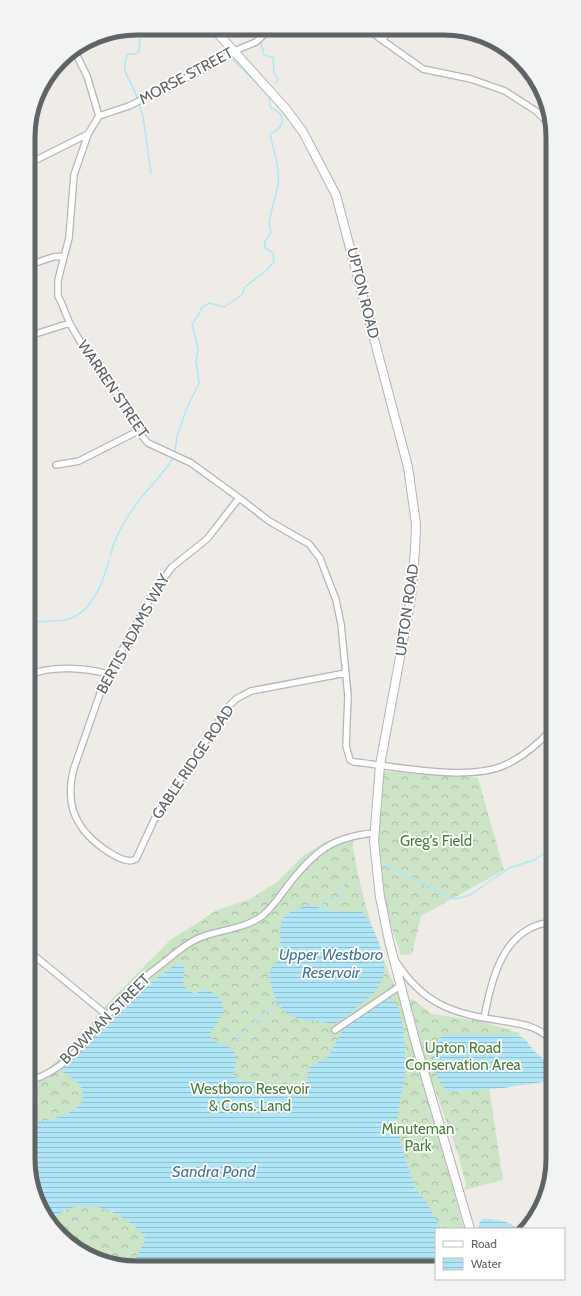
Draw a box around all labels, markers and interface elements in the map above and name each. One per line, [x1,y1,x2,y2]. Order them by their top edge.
street label: MORSE STREET [136,44,236,108]
street label: UPTON ROAD [343,246,383,340]
street label: WARREN STREET [74,337,152,441]
street label: UPTON ROAD [392,563,422,657]
street label: BERTIS ADAMS WAY [93,571,174,697]
street label: GABLE RIDGE ROAD [148,702,238,822]
park label: Greg's Field [400,832,472,850]
water label: Upper Westboro Reservoir [279,945,383,982]
street label: BOWMAN STREET [56,970,154,1068]
park label: Upton Road Conservation Area [405,1039,522,1074]
park label: Westboro Resevoir & Cons. Land [191,1080,310,1115]
park label: Minuteman Park [382,1120,454,1155]
water label: Sandra Pond [172,1162,257,1181]
legend [435,1228,565,1280]
text: Road [471,1236,497,1251]
text: Water [471,1256,502,1271]

